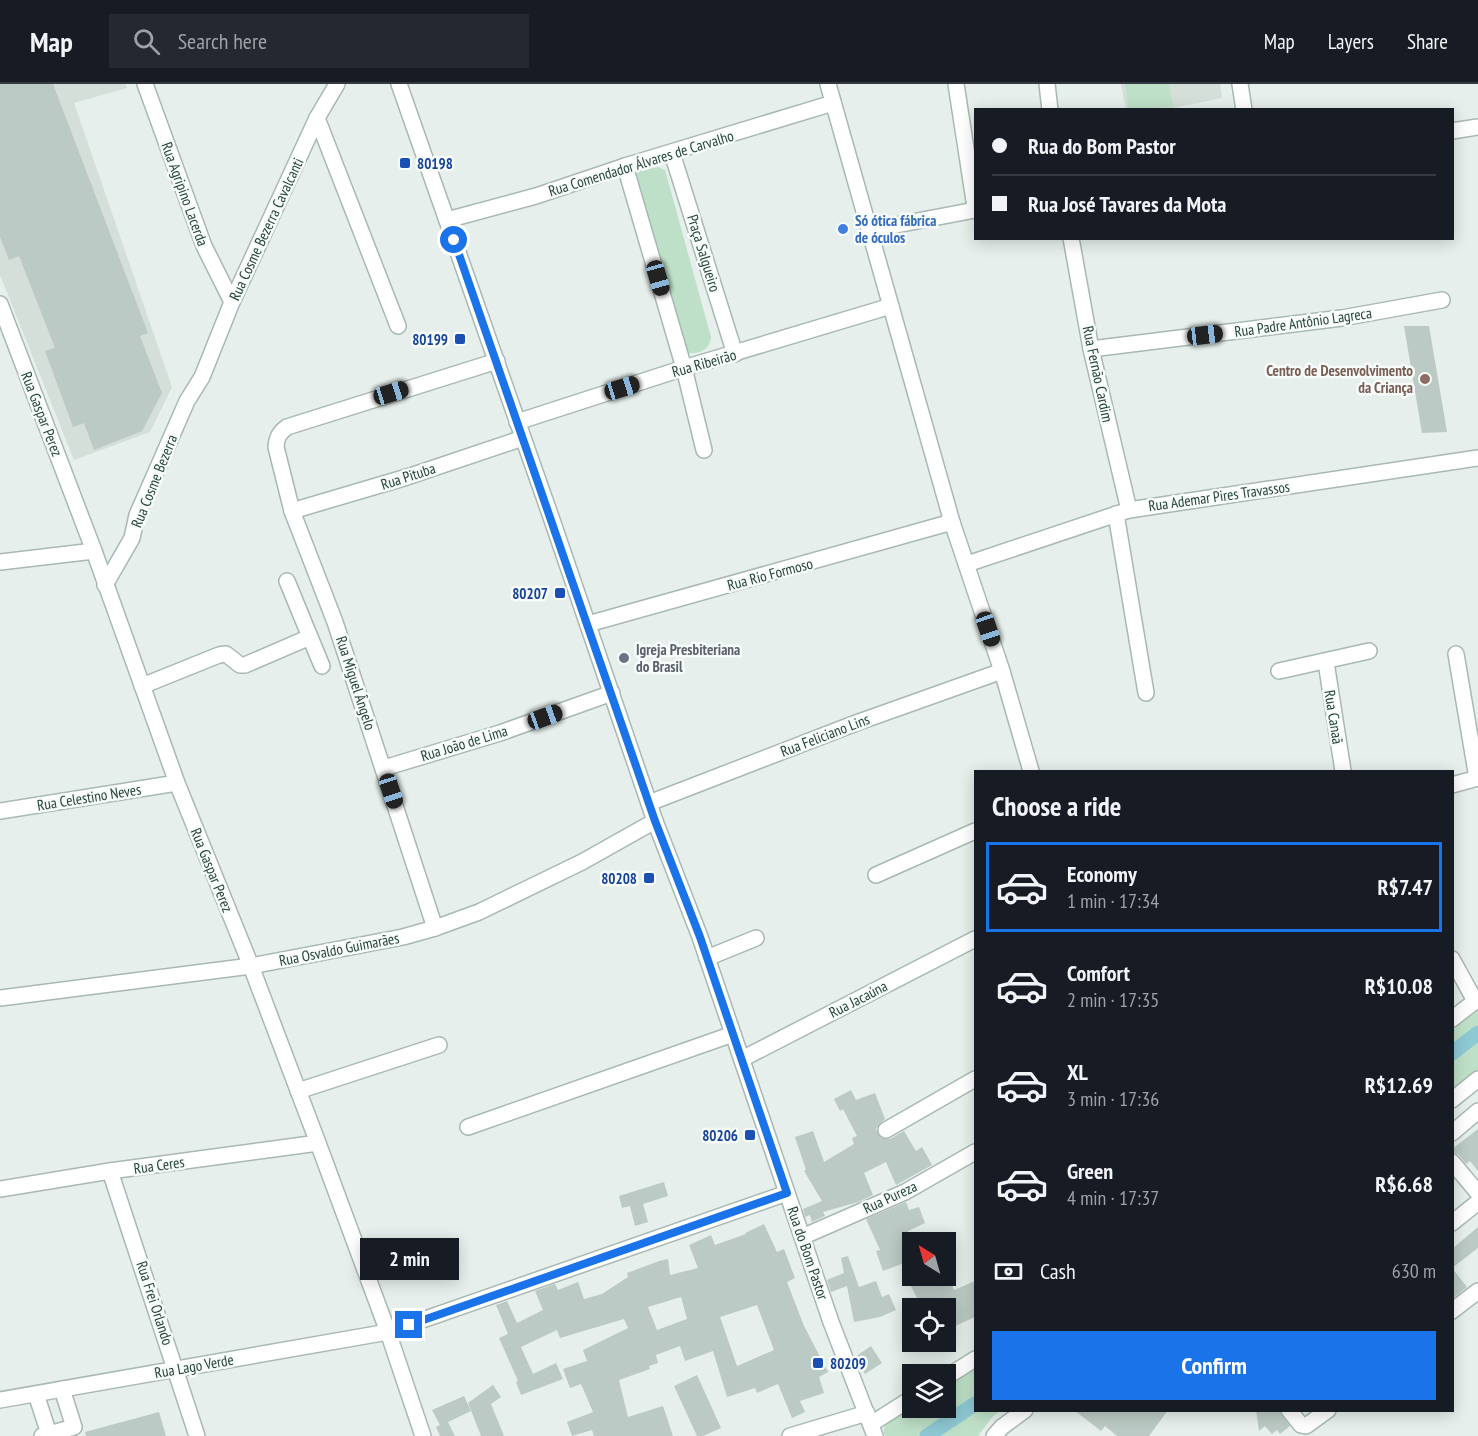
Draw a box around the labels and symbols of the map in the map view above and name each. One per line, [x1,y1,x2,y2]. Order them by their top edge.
street label: Rua Comendador Álvares de Carvalho [546,126,736,200]
street label: Rua Agripino Lacerda [157,139,213,249]
place label: 80198 [417,154,453,173]
street label: Rua Cosme Bezerra Cavalcanti [225,155,307,303]
marker: 80198 [398,156,412,170]
place label: Só ótica fábrica de óculos [855,211,936,247]
street label: Praça Salgueiro [683,212,725,294]
marker: Só ótica fábrica de óculos [836,222,850,236]
route start [440,226,467,253]
car [644,258,672,298]
street label: Rua Padre Antônio Lagreca [1233,303,1373,341]
street label: Rua Fernão Cardim [1079,324,1117,424]
car [1186,324,1224,346]
place label: 80199 [412,330,448,349]
marker: 80199 [453,332,467,346]
street label: Rua Ribeirão [670,345,738,381]
place label: Centro de Desenvolvimento da Criança [1266,361,1413,397]
street label: Rua Gaspar Perez [17,369,67,459]
marker: Centro de Desenvolvimento da Criança [1418,372,1432,386]
car [602,374,642,402]
car [371,379,411,407]
street label: Rua Cosme Bezerra [127,432,181,530]
street label: Rua Pituba [378,458,438,494]
street label: Rua Ademar Pires Travassos [1147,477,1291,515]
street label: Rua Rio Formoso [725,553,815,595]
place label: 80207 [512,584,548,603]
marker: 80207 [553,586,567,600]
car [974,609,1002,649]
street label: Rua Miguel Ângelo [332,634,380,732]
place label: Igreja Presbiteriana do Brasil [636,640,740,676]
marker: Igreja Presbiteriana do Brasil [617,651,631,665]
street label: Rua Canaã [1320,689,1348,745]
car [525,702,565,732]
street label: Rua Feliciano Lins [778,709,872,761]
street label: Rua João de Lima [418,721,510,765]
car [377,771,405,811]
street label: Rua Celestino Neves [36,779,142,815]
street label: Rua Gaspar Perez [186,825,238,915]
place label: 80208 [601,869,637,888]
marker: 80208 [642,871,656,885]
street label: Rua Osvaldo Guimarães [277,928,401,970]
street label: Rua Jacaúna [826,976,890,1022]
place label: 80206 [702,1126,738,1145]
marker: 80206 [743,1128,757,1142]
street label: Rua Ceres [132,1152,186,1178]
street label: Rua Pureza [860,1176,920,1218]
street label: Rua do Bom Pastor [783,1204,833,1303]
north arrow [902,1232,956,1286]
callout: 2 min [360,1238,458,1280]
street label: Rua Frei Orlando [132,1259,178,1347]
route end [395,1311,422,1338]
street label: Rua Lago Verde [153,1350,235,1382]
place label: 80209 [830,1354,866,1373]
marker: 80209 [811,1356,825,1370]

